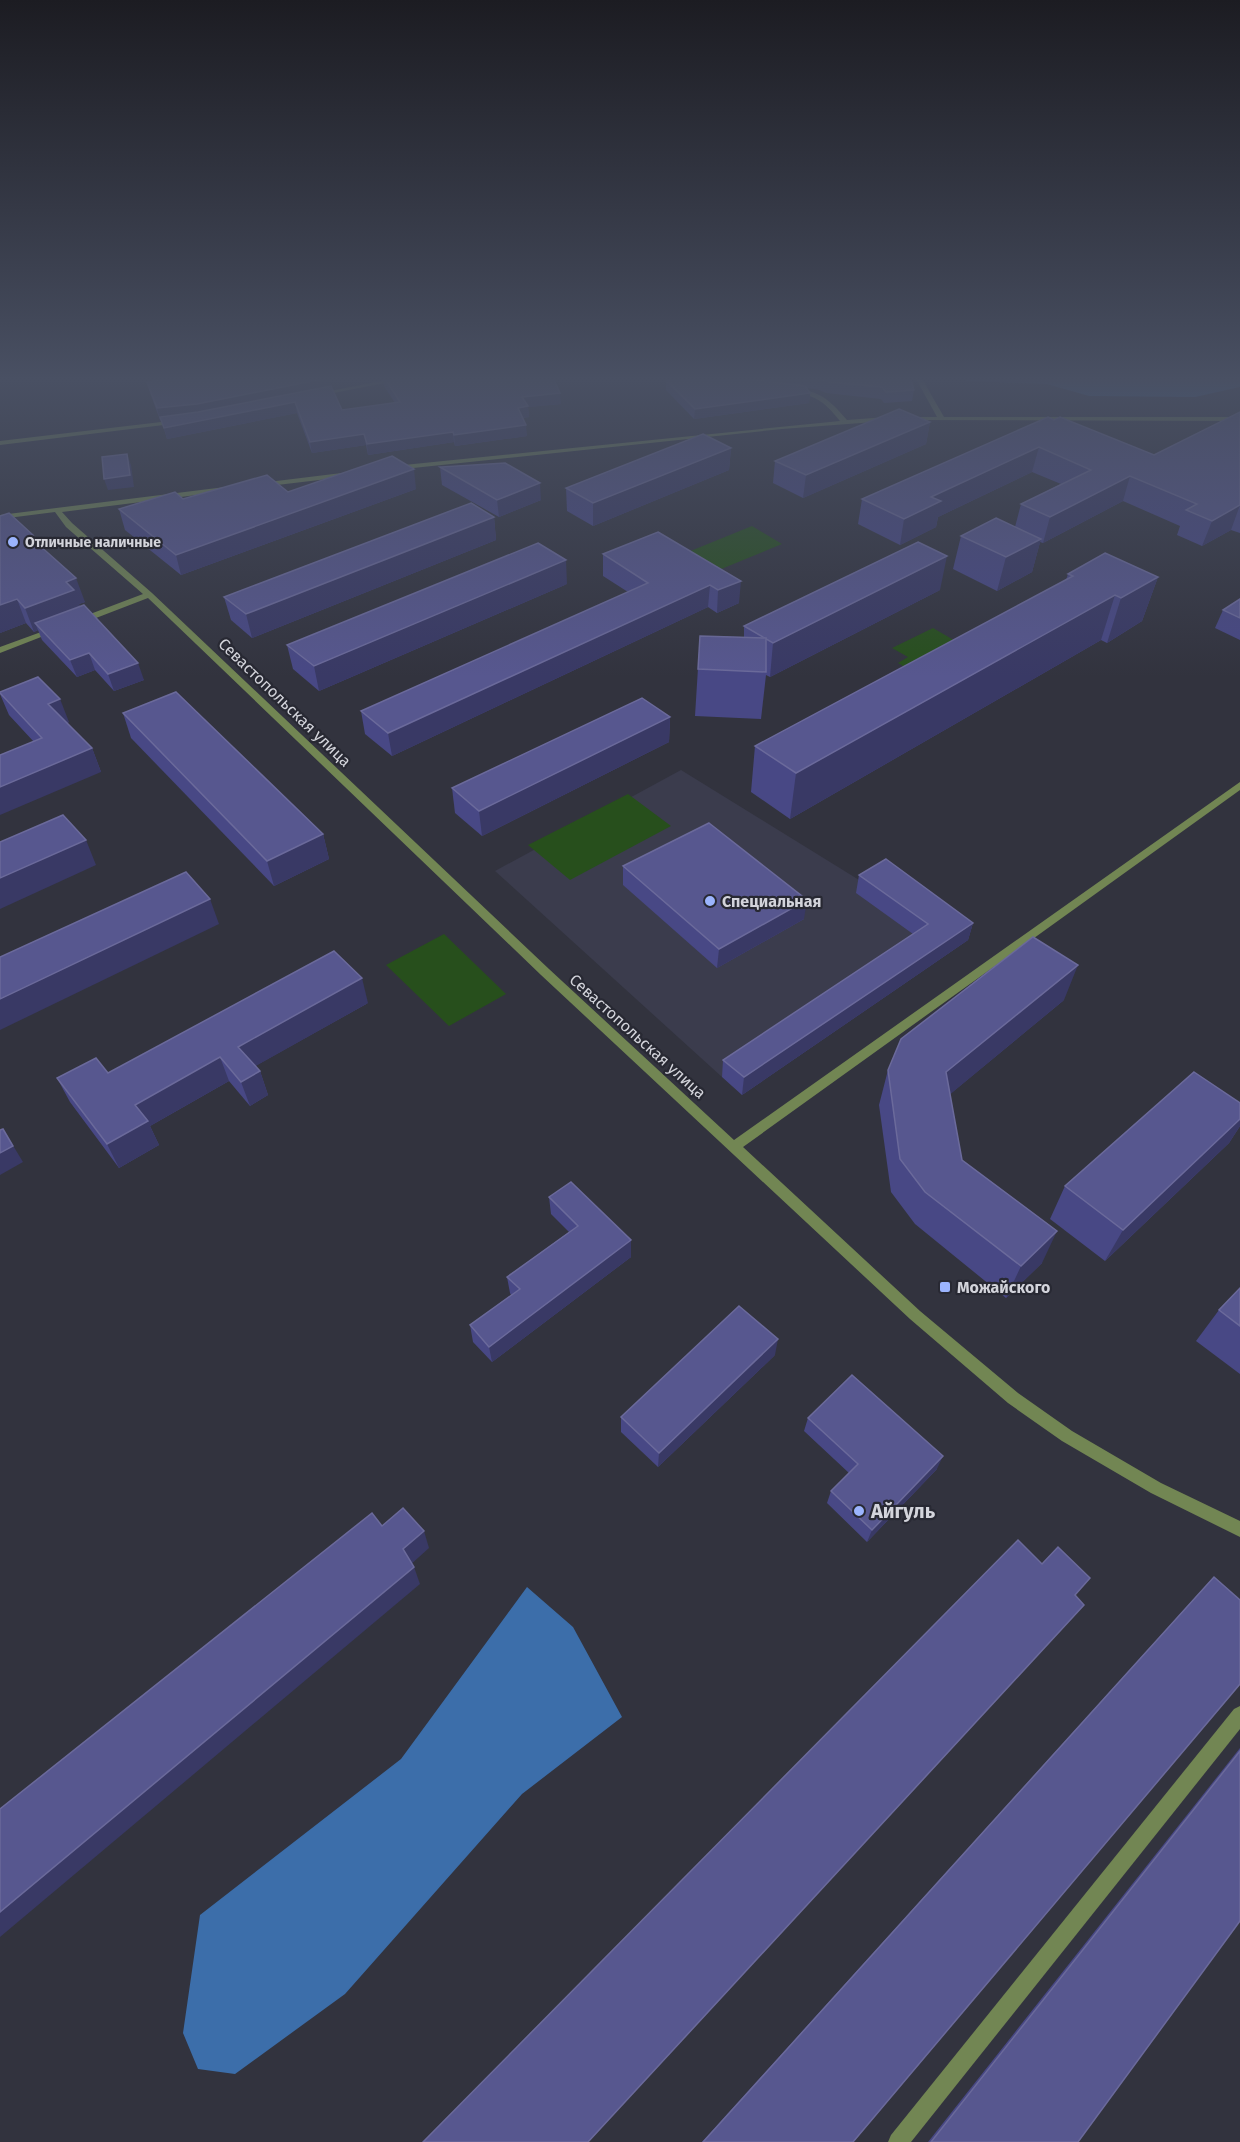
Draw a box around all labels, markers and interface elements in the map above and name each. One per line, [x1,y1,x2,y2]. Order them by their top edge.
place label: Отличные наличные [25,534,161,551]
marker: Отличные наличные [6,535,20,549]
street label: Севастопольская улица [214,634,355,771]
place label: Специальная [722,892,821,911]
marker: Специальная [703,894,717,908]
street label: Севастопольская улица [566,970,710,1103]
place label: Можайского [957,1278,1050,1297]
marker: Можайского [938,1280,952,1294]
place label: Айгуль [870,1499,936,1523]
marker: Айгуль [852,1504,866,1518]

